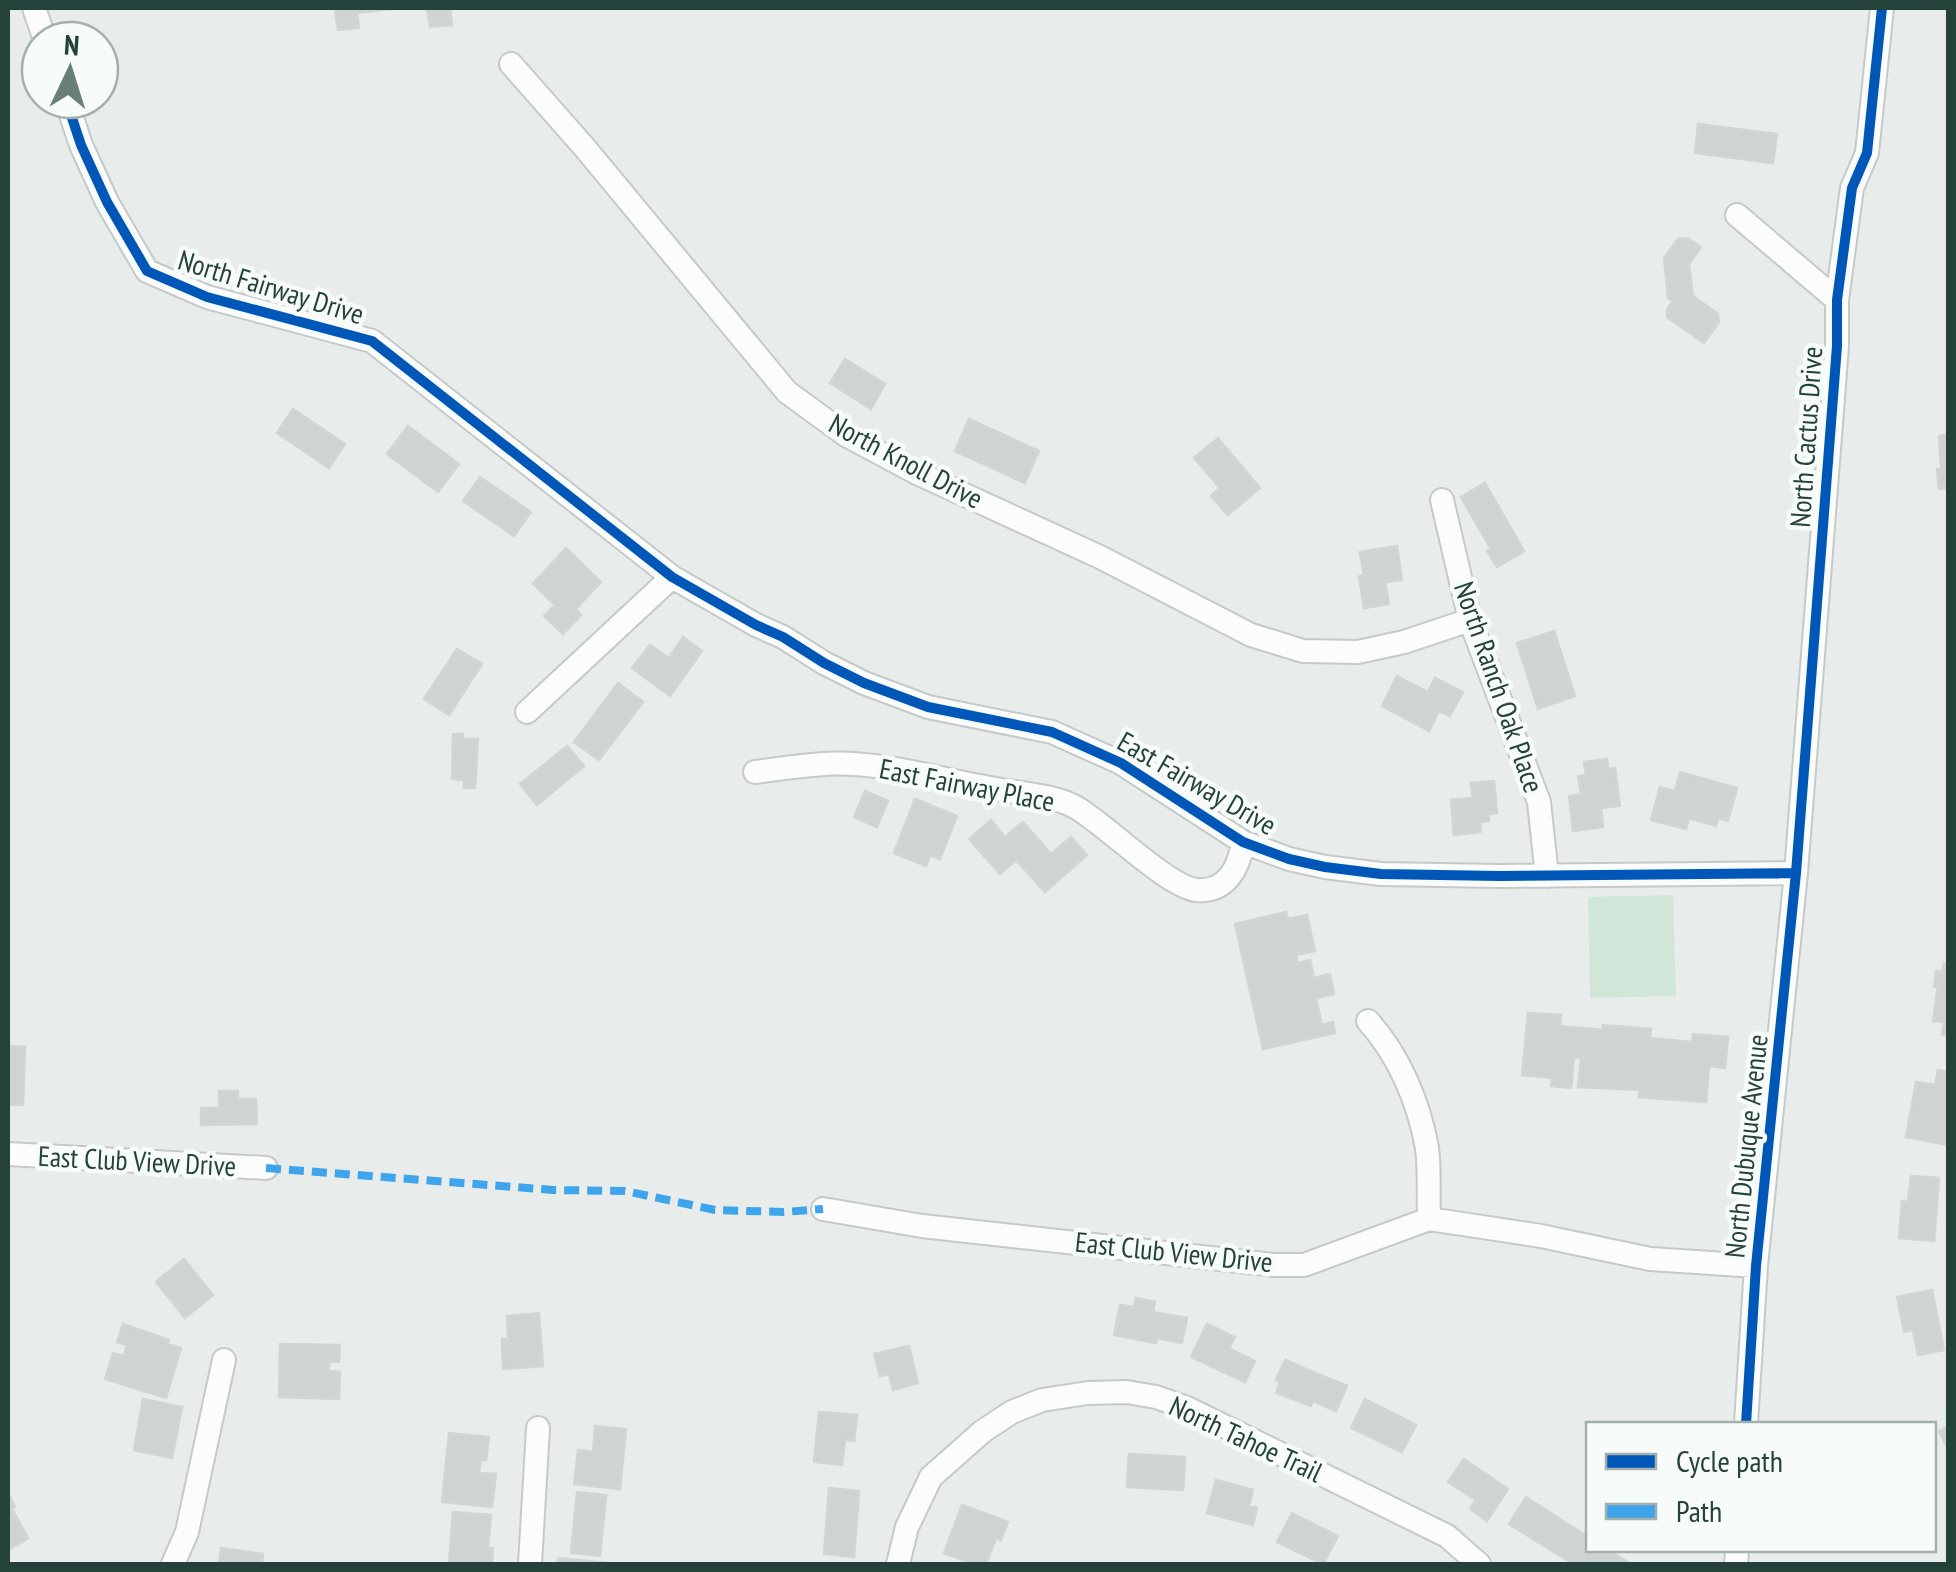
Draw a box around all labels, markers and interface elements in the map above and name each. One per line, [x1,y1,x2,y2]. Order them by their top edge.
north arrow [20,20,120,120]
text: N [63,26,81,64]
street label: North Fairway Drive [174,241,368,332]
street label: North Cactus Drive [1781,345,1830,529]
street label: North Knoll Drive [823,405,990,517]
street label: North Ranch Oak Place [1446,576,1553,797]
street label: East Fairway Drive [1111,722,1283,843]
street label: East Fairway Place [876,749,1058,820]
street label: North Dubuque Avenue [1715,1032,1776,1259]
street label: East Club View Drive [37,1137,237,1184]
street label: East Club View Drive [1073,1223,1275,1280]
street label: North Tahoe Trail [1164,1387,1329,1490]
legend [1586,1422,1936,1552]
text: Cycle path [1676,1441,1783,1480]
text: Path [1676,1491,1722,1530]

